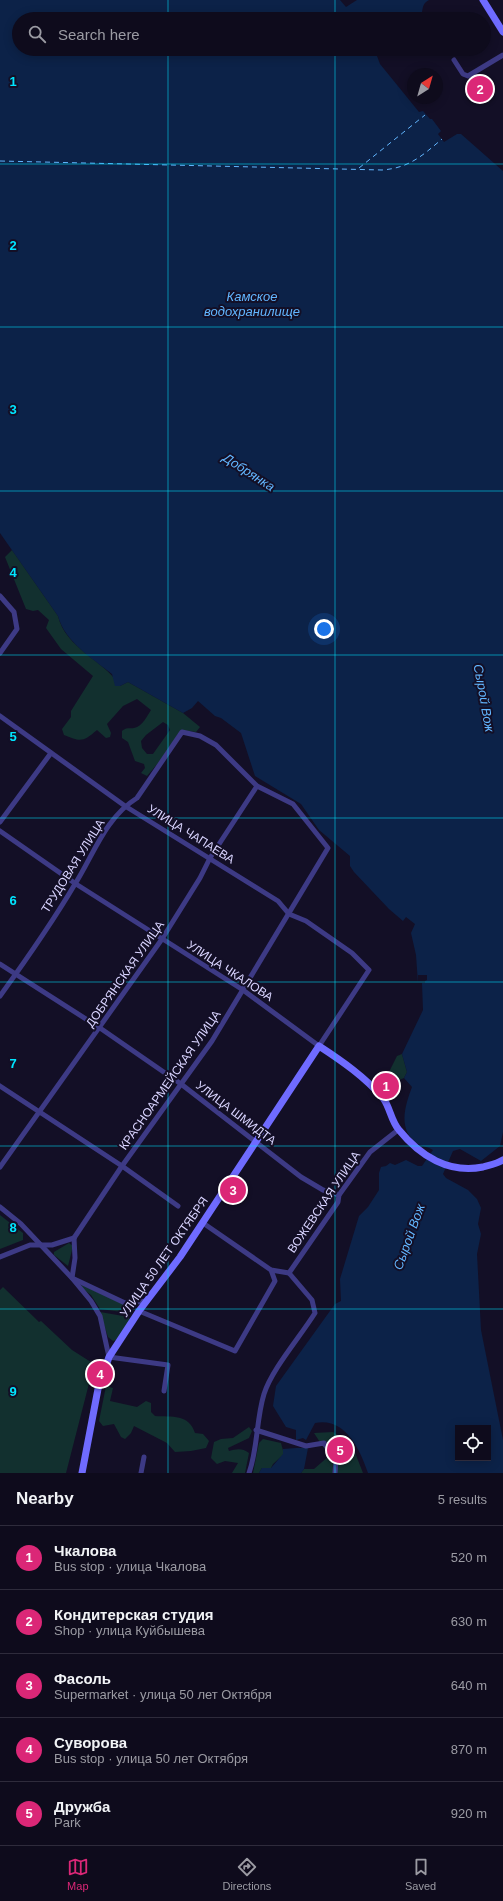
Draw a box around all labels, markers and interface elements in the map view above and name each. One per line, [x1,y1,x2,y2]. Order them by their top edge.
search box [12,12,491,56]
icon: search [26,23,48,45]
text: Search here [58,26,140,43]
north arrow [407,68,443,104]
text: 1 [9,74,17,89]
pin: 2 [467,74,493,104]
text: 2 [9,238,17,253]
water label: Камское водохранилище [204,289,300,319]
text: 3 [9,402,17,417]
water label: Добрянка [219,449,278,494]
text: 4 [9,565,17,580]
your location [314,619,334,639]
water label: Сырой Вож [471,663,498,734]
text: 5 [9,729,17,744]
street label: УЛИЦА ЧАПАЕВА [145,802,237,866]
street label: ТРУДОВАЯ УЛИЦА [38,817,108,915]
text: 6 [9,893,17,908]
street label: ДОБРЯНСКАЯ УЛИЦА [83,918,167,1030]
street label: УЛИЦА ЧКАЛОВА [184,938,276,1004]
street label: КРАСНОАРМЕЙСКАЯ УЛИЦА [116,1007,224,1152]
text: 7 [9,1056,17,1071]
pin: 1 [373,1071,399,1101]
street label: УЛИЦА ШМИДТА [193,1078,279,1148]
street label: ВОЖЕВСКАЯ УЛИЦА [285,1148,363,1256]
pin: 3 [220,1175,246,1205]
street label: УЛИЦА 50 ЛЕТ ОКТЯБРЯ [117,1194,211,1320]
water label: Сырой Вож [390,1201,428,1272]
text: 8 [9,1220,17,1235]
pin: 4 [87,1359,113,1389]
text: 9 [9,1384,17,1399]
map controls [455,1425,491,1461]
button: locate [455,1425,491,1461]
pin: 5 [327,1435,353,1465]
text: Nearby [16,1489,74,1508]
text: 5 results [438,1492,487,1507]
text: Чкалова [54,1542,116,1559]
text: 1 [25,1550,33,1565]
text: 520 m [451,1550,487,1565]
text: Bus stop · улица Чкалова [54,1559,206,1574]
text: Кондитерская студия [54,1606,214,1623]
text: 2 [25,1614,33,1629]
text: 630 m [451,1614,487,1629]
text: Shop · улица Куйбышева [54,1623,205,1638]
text: Фасоль [54,1670,111,1687]
text: 3 [25,1678,33,1693]
text: 640 m [451,1678,487,1693]
text: Supermarket · улица 50 лет Октября [54,1687,272,1702]
text: Суворова [54,1734,127,1751]
text: 4 [25,1742,33,1757]
text: 870 m [451,1742,487,1757]
text: Bus stop · улица 50 лет Октября [54,1751,248,1766]
text: Дружба [54,1798,110,1815]
text: 5 [25,1806,33,1821]
text: 920 m [451,1806,487,1821]
text: Park [54,1815,81,1830]
tab: Map [67,1856,89,1892]
tab: Directions [222,1856,271,1892]
tab: Saved [405,1856,436,1892]

